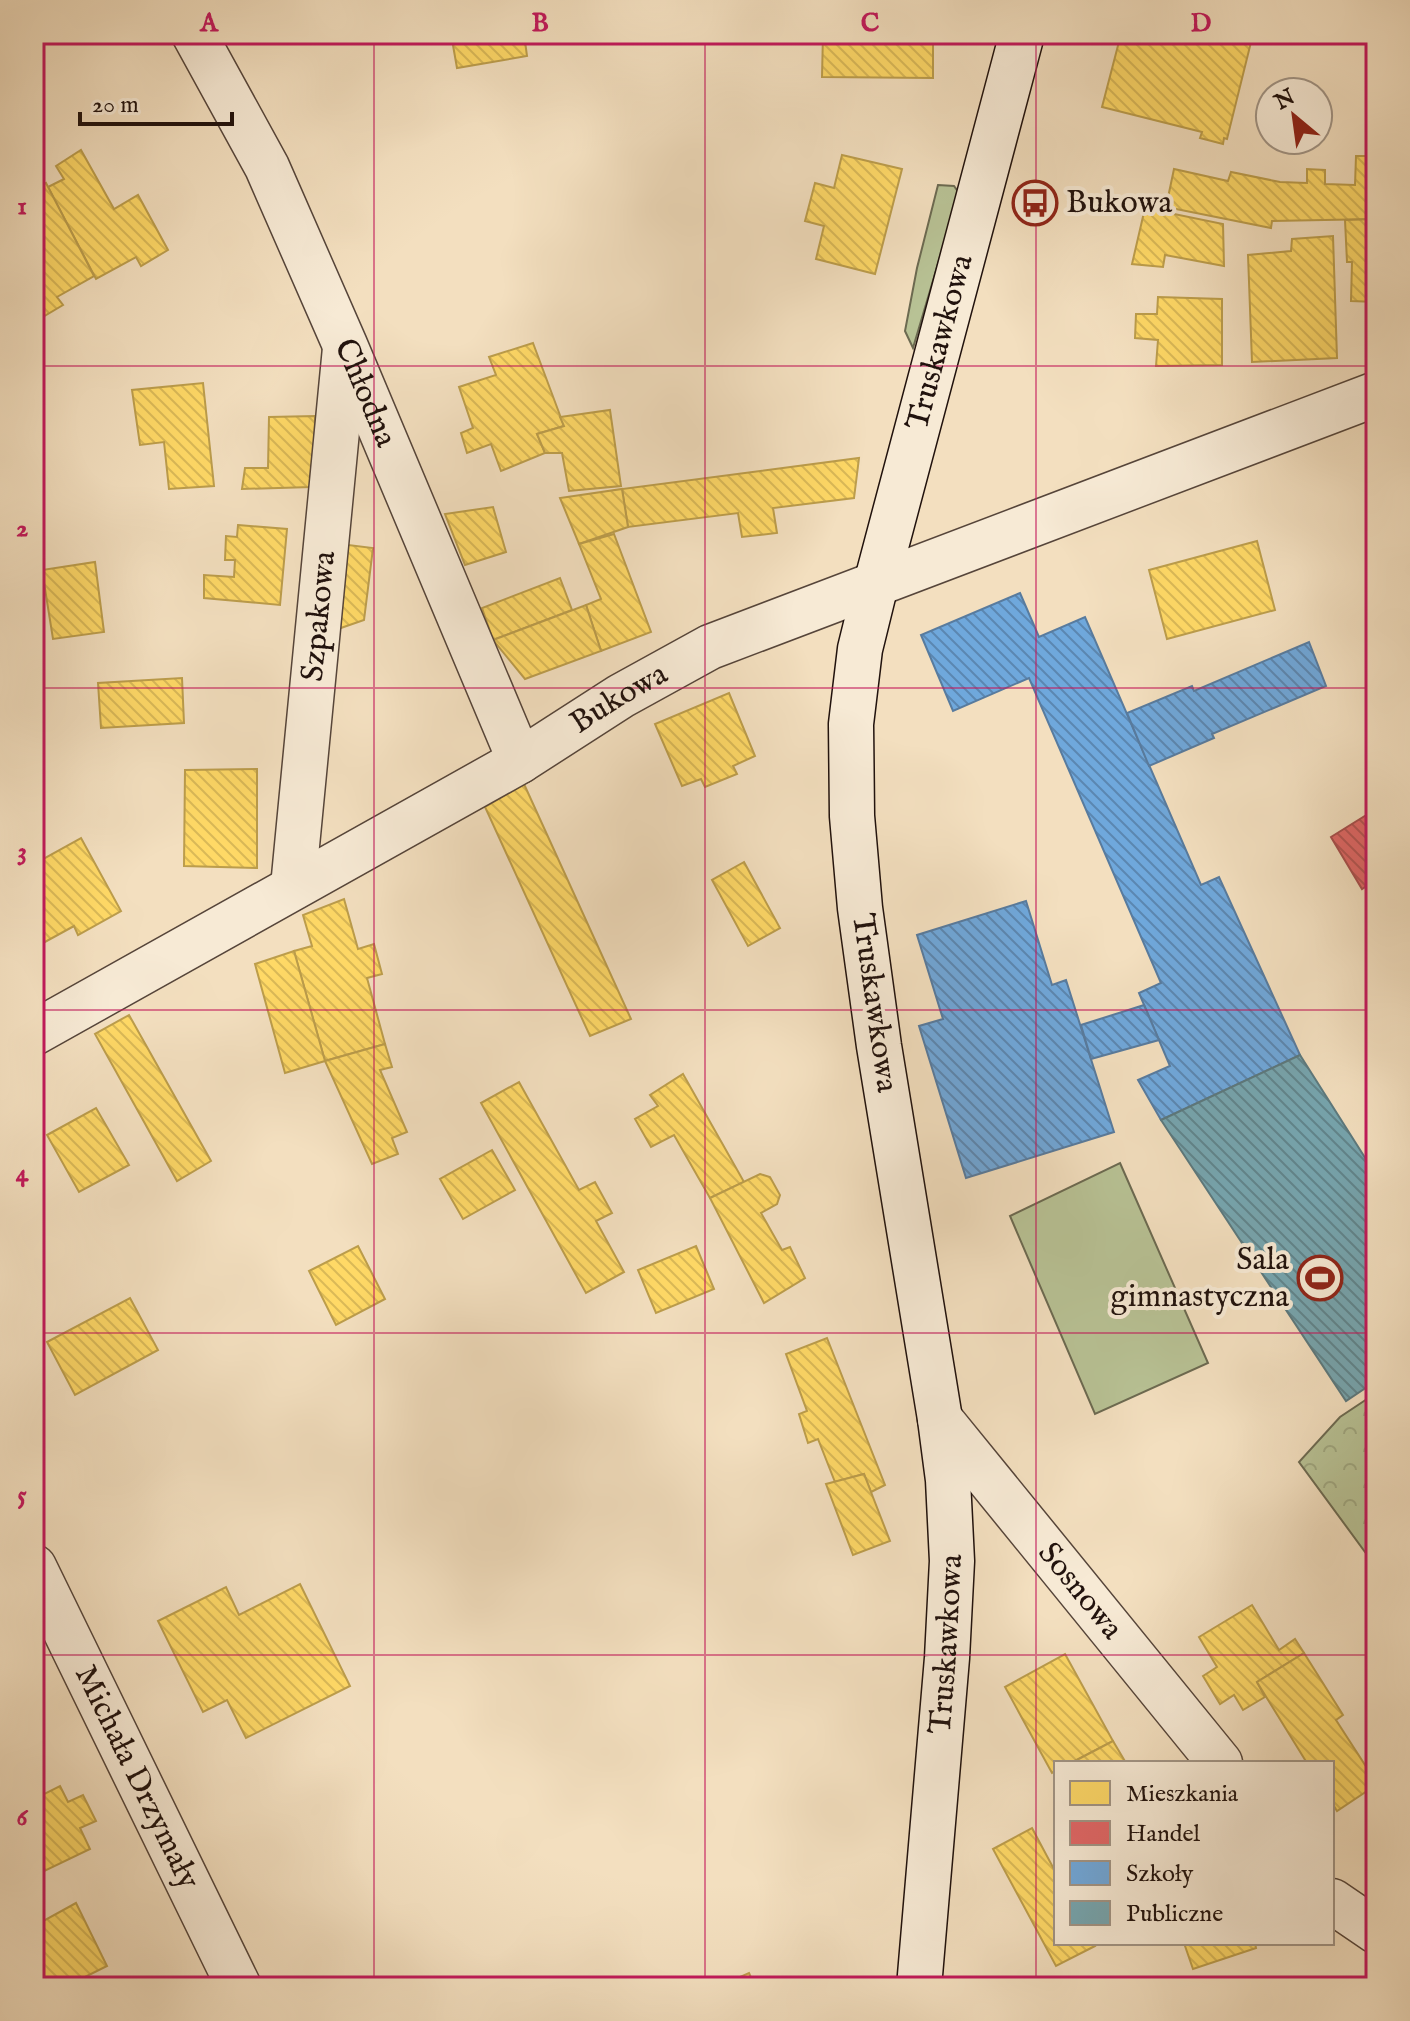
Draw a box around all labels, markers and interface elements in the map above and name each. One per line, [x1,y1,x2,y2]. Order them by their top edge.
text: A [199,7,219,40]
text: B [531,7,549,40]
text: C [861,7,880,40]
text: D [1191,7,1212,40]
scale bar [80,76,232,126]
north arrow [1254,76,1334,156]
text: N [1269,83,1300,118]
text: 20 m [92,90,139,121]
bus stop icon: Bukowa [1011,179,1059,227]
place label: Bukowa [1066,183,1173,224]
text: 1 [17,190,27,223]
street label: Truskawkowa [897,250,983,435]
street label: Chłodna [324,333,406,453]
text: 2 [16,512,28,545]
street label: Szpakowa [292,549,346,683]
street label: Bukowa [563,654,675,744]
text: 3 [17,835,27,868]
street label: Truskawkowa [841,911,907,1095]
text: 4 [16,1157,30,1190]
place label: Sala gimnastyczna [1111,1240,1289,1318]
sports icon: Sala gimnastyczna [1296,1254,1344,1302]
text: 5 [17,1479,27,1512]
street label: Sosnowa [1028,1534,1132,1648]
street label: Truskawkowa [920,1553,973,1736]
street label: Michała Drzymały [65,1659,209,1896]
legend [1054,1761,1334,1945]
text: Mieszkania [1126,1779,1239,1810]
text: 6 [17,1801,29,1834]
text: Handel [1126,1819,1201,1850]
text: Szkoły [1126,1859,1194,1890]
text: Publiczne [1126,1899,1223,1930]

